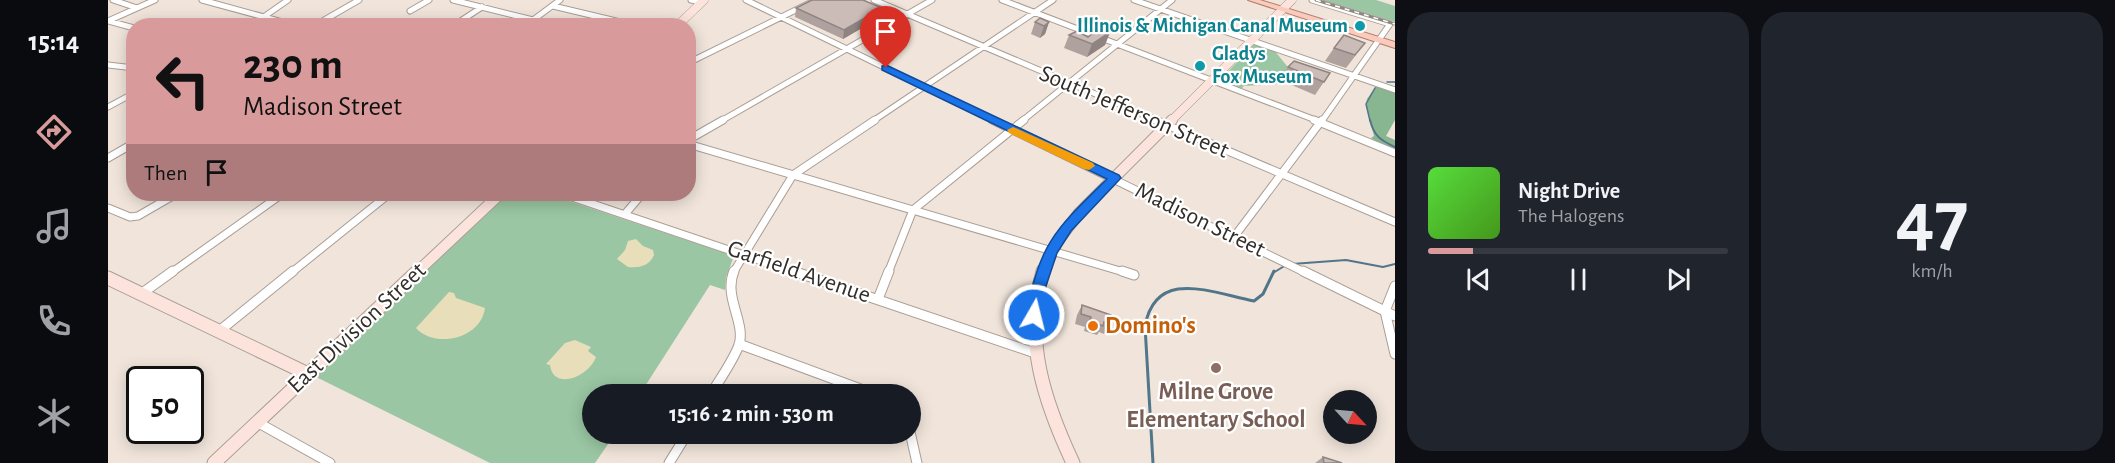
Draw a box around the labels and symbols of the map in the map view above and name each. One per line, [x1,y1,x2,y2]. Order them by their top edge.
pin [860,6,911,68]
place label: Illinois & Michigan Canal Museum [1077,16,1348,36]
marker: Illinois & Michigan Canal Museum [1353,19,1367,33]
place label: Gladys Fox Museum [1212,44,1312,87]
marker: Gladys Fox Museum [1193,59,1207,73]
street label: South Jefferson Street [1036,61,1233,163]
street label: Madison Street [1131,178,1269,262]
street label: Garfield Avenue [724,236,874,308]
street label: East Division Street [283,258,431,398]
position arrow [1002,283,1066,347]
place label: Domino's [1105,314,1196,338]
marker: Domino's [1086,319,1100,333]
marker: Milne Grove Elementary School [1209,361,1223,375]
speed limit sign: 50 [126,366,204,444]
place label: Milne Grove Elementary School [1126,380,1306,432]
north arrow [1323,390,1377,444]

